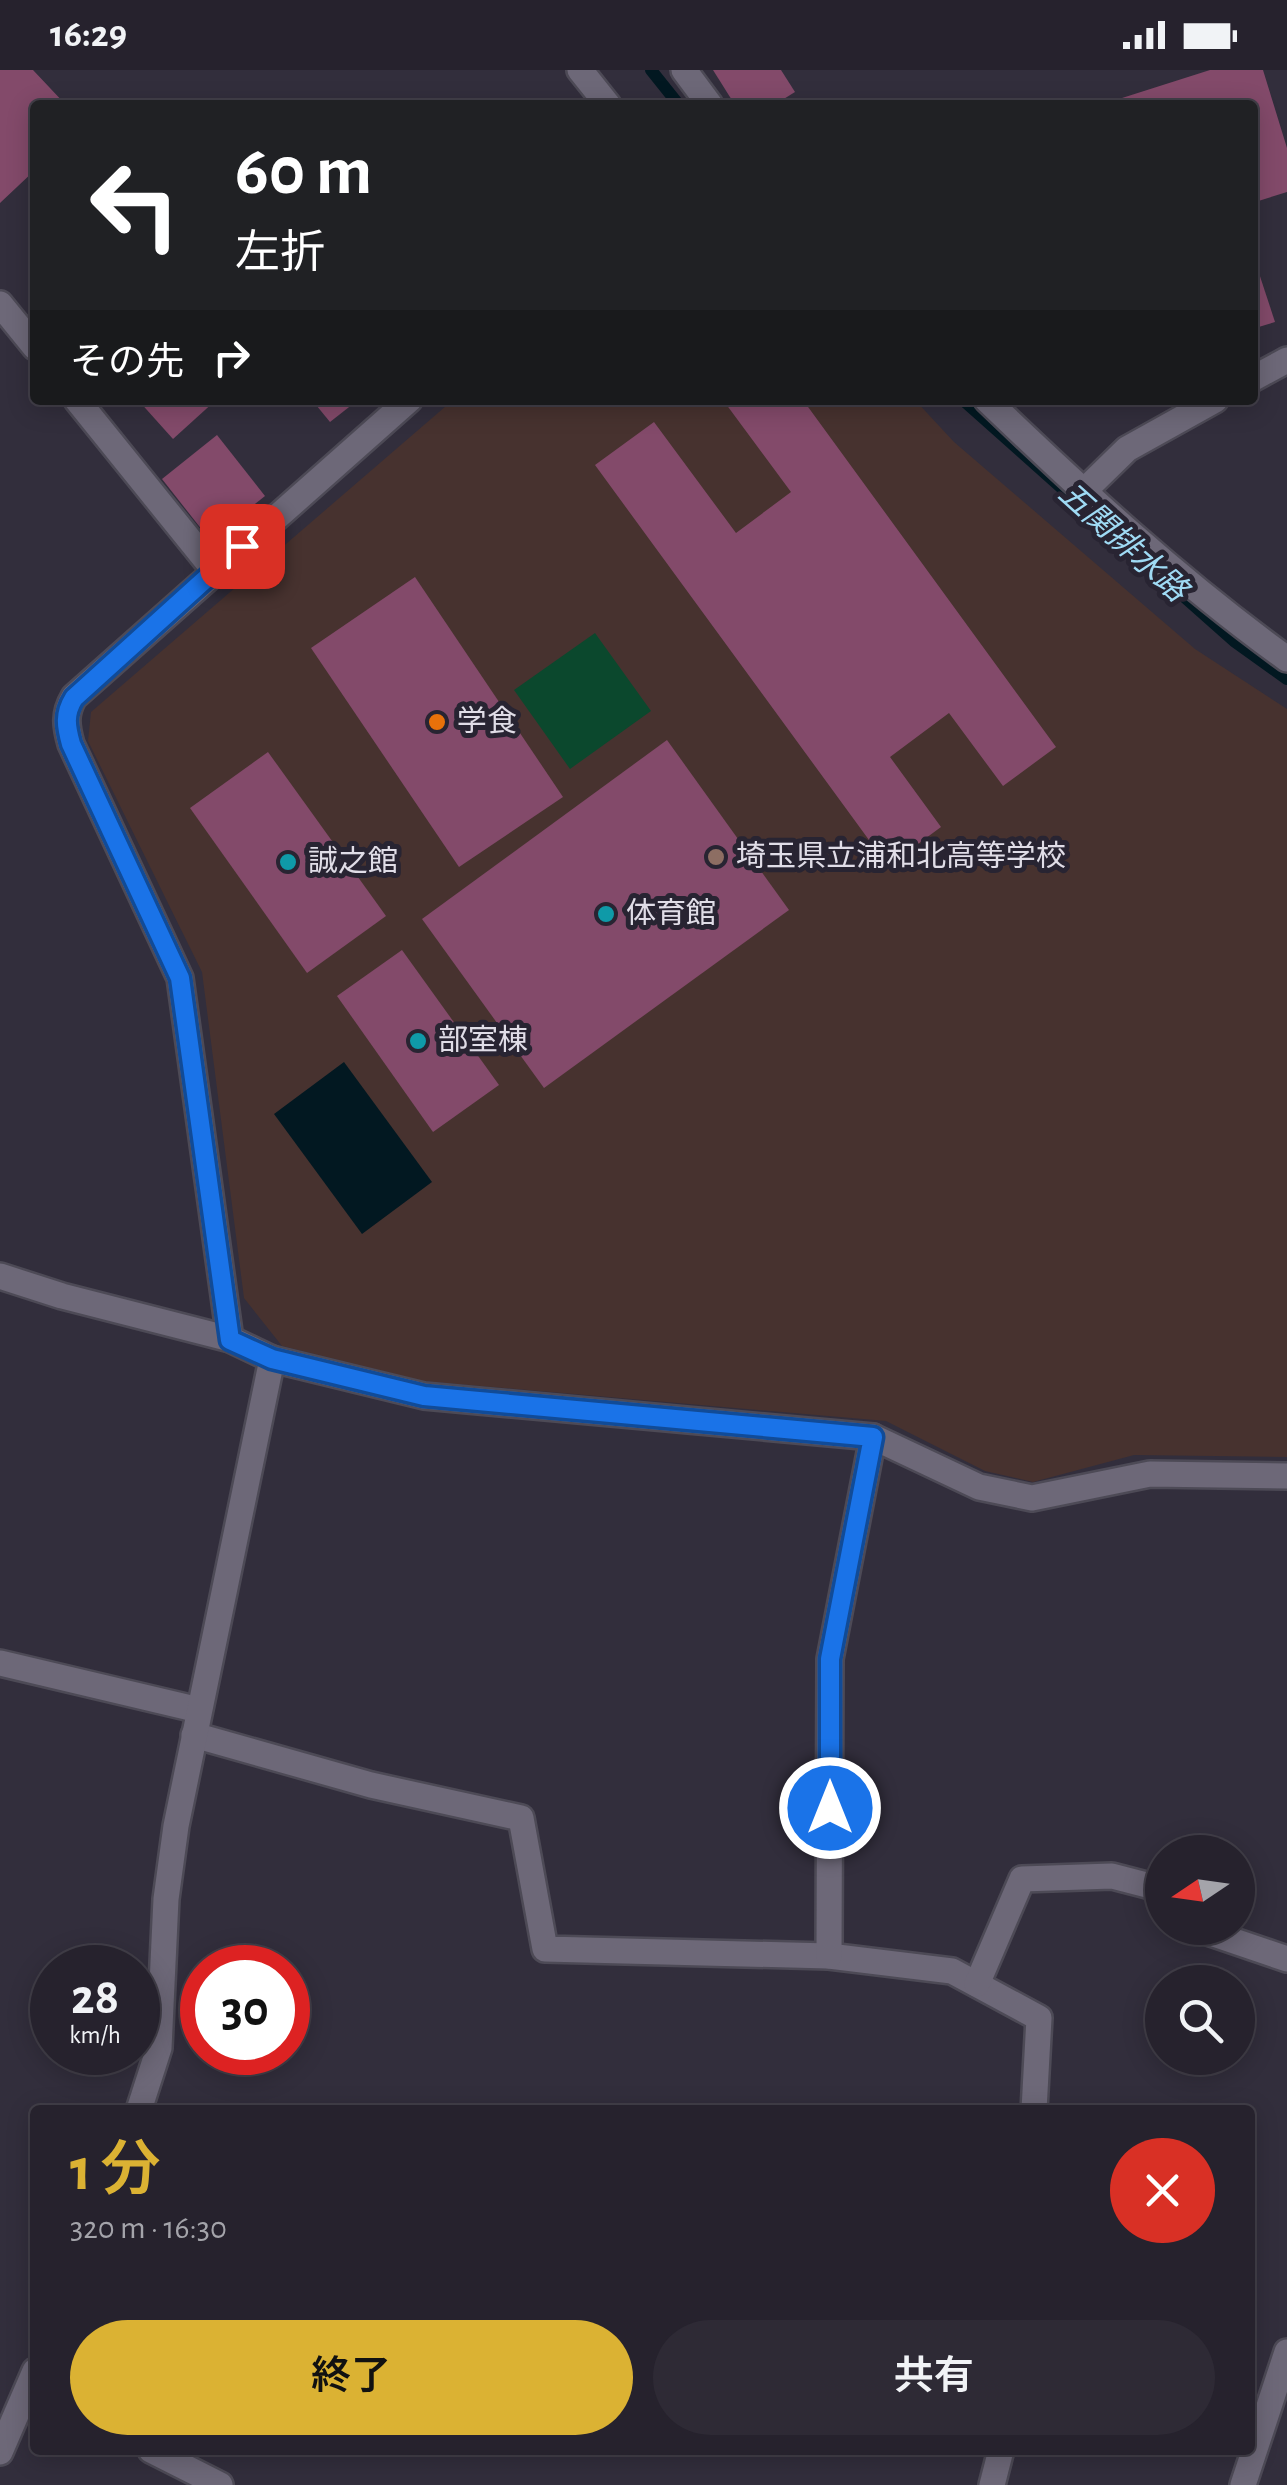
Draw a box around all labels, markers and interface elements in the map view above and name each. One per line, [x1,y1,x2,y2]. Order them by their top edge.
text: 16:29 [50,16,127,54]
text: 60 m [235,137,372,207]
icon: left [70,140,200,270]
text: 左折 [235,231,325,276]
icon: right [204,330,259,385]
text: その先 [70,344,184,382]
water label: 五関排水路 [1053,476,1196,609]
pin [200,504,285,589]
icon: arrive [215,519,270,574]
place label: 学食 [457,705,517,737]
marker: 学食 [426,711,448,733]
place label: 埼玉県立浦和北高等学校 [736,840,1066,872]
place label: 誠之館 [308,845,398,877]
marker: 埼玉県立浦和北高等学校 [705,846,727,868]
marker: 誠之館 [277,851,299,873]
place label: 体育館 [626,897,716,929]
marker: 体育館 [595,903,617,925]
place label: 部室棟 [438,1024,528,1056]
marker: 部室棟 [407,1030,429,1052]
position arrow [778,1756,882,1860]
north arrow [1145,1835,1255,1945]
map controls [1145,1835,1255,2075]
speed limit sign: 30 [180,1945,310,2075]
button: search [1145,1965,1255,2075]
text: 28 [71,1973,119,2023]
text: km/h [69,2023,121,2048]
button: close [1110,2138,1215,2243]
text: 1 分 [70,2141,161,2201]
text: 320 m · 16:30 [70,2212,227,2244]
button: 終了 [70,2320,633,2435]
button: 共有 [653,2320,1215,2435]

